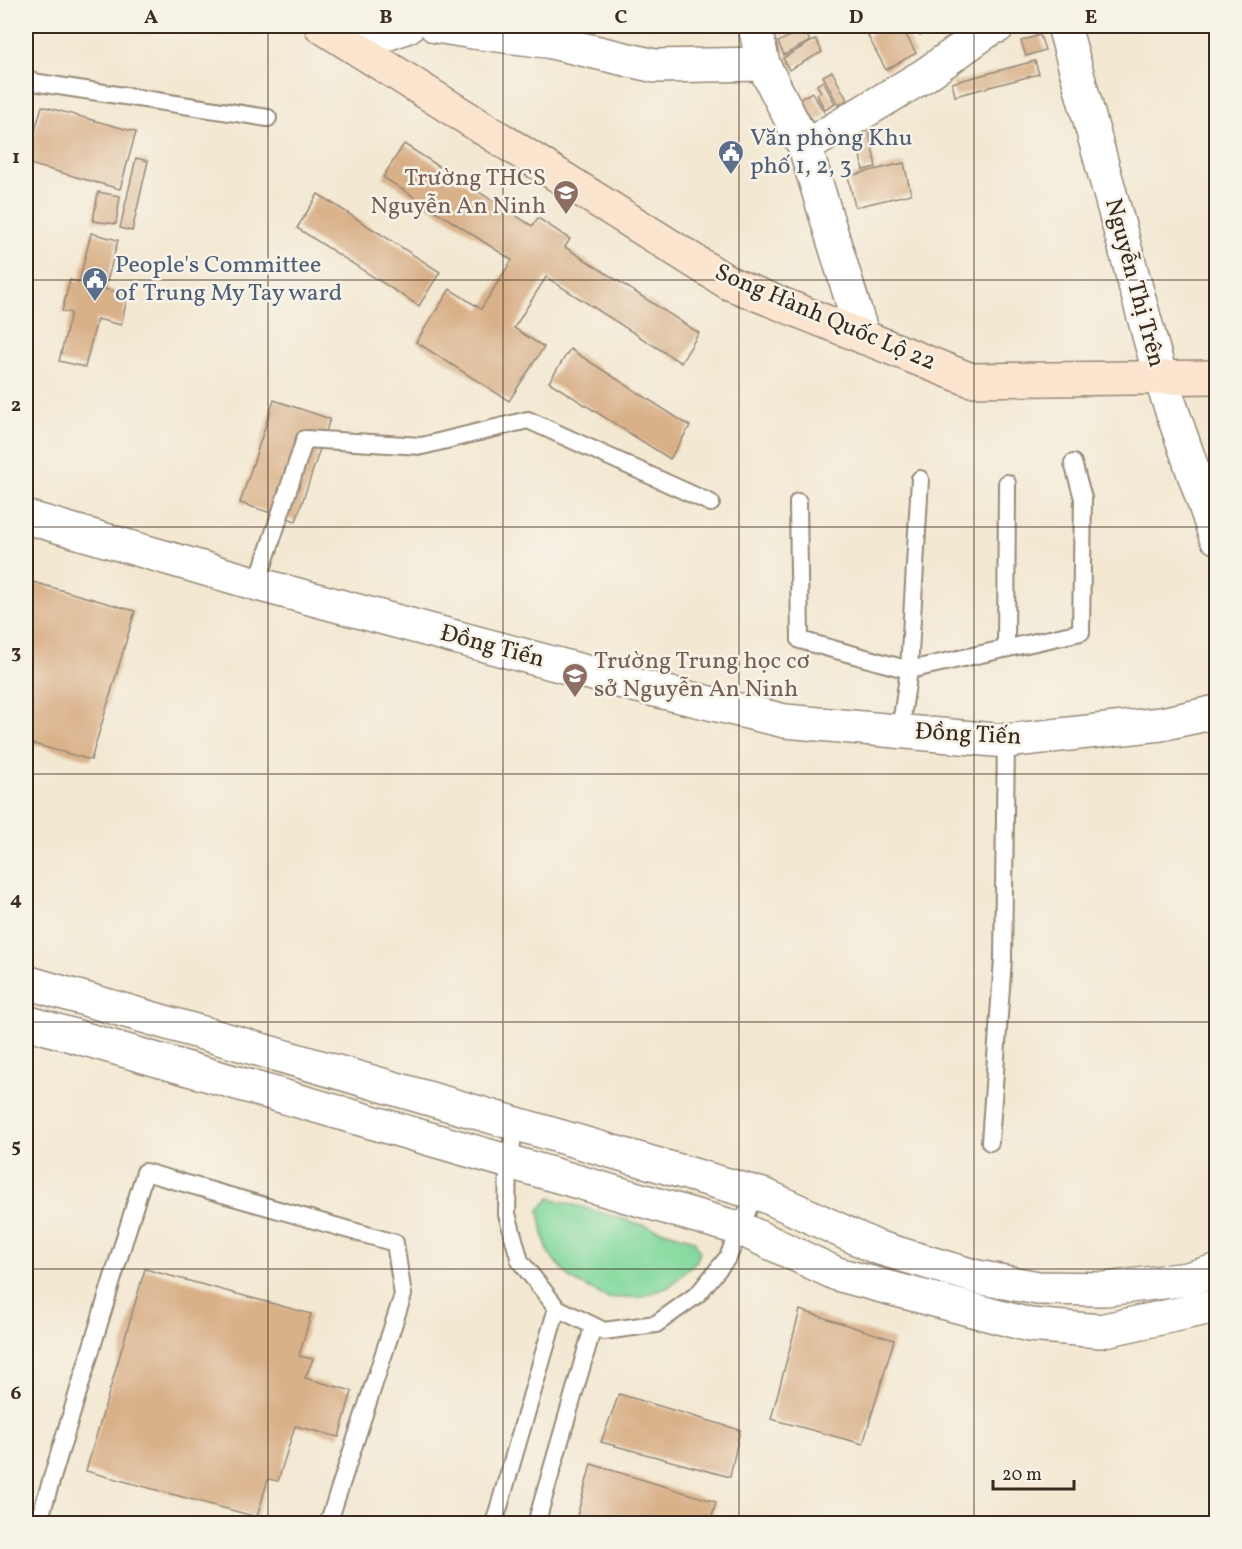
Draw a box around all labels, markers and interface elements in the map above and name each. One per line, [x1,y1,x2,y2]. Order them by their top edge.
text: A [144,4,158,32]
text: B [379,4,393,32]
text: C [615,4,628,32]
text: D [849,4,863,32]
text: E [1085,4,1097,32]
place label: Văn phòng Khu phố 1, 2, 3 [750,122,912,184]
public building icon: Văn phòng Khu phố 1, 2, 3 [716,138,746,176]
text: 1 [12,144,20,172]
place label: Trường THCS Nguyễn An Ninh [370,162,546,224]
school or university icon: Trường THCS Nguyễn An Ninh [551,178,581,216]
street label: Nguyễn Thị Trên [1095,195,1173,371]
place label: People's Committee of Trung My Tay ward [115,249,342,311]
street label: Song Hành Quốc Lộ 22 [709,256,941,380]
public building icon: People's Committee of Trung My Tay ward [80,265,110,303]
text: 2 [11,392,21,420]
street label: Đồng Tiến [436,617,548,677]
text: 3 [11,639,21,667]
place label: Trường Trung học cơ sở Nguyễn An Ninh [594,645,810,707]
school or university icon: Trường Trung học cơ sở Nguyễn An Ninh [560,661,590,699]
street label: Đồng Tiến [914,715,1022,755]
text: 4 [10,886,22,914]
text: 5 [11,1133,21,1161]
text: 6 [11,1380,22,1408]
scale bar [993,1453,1074,1491]
text: 20 m [1002,1463,1042,1488]

